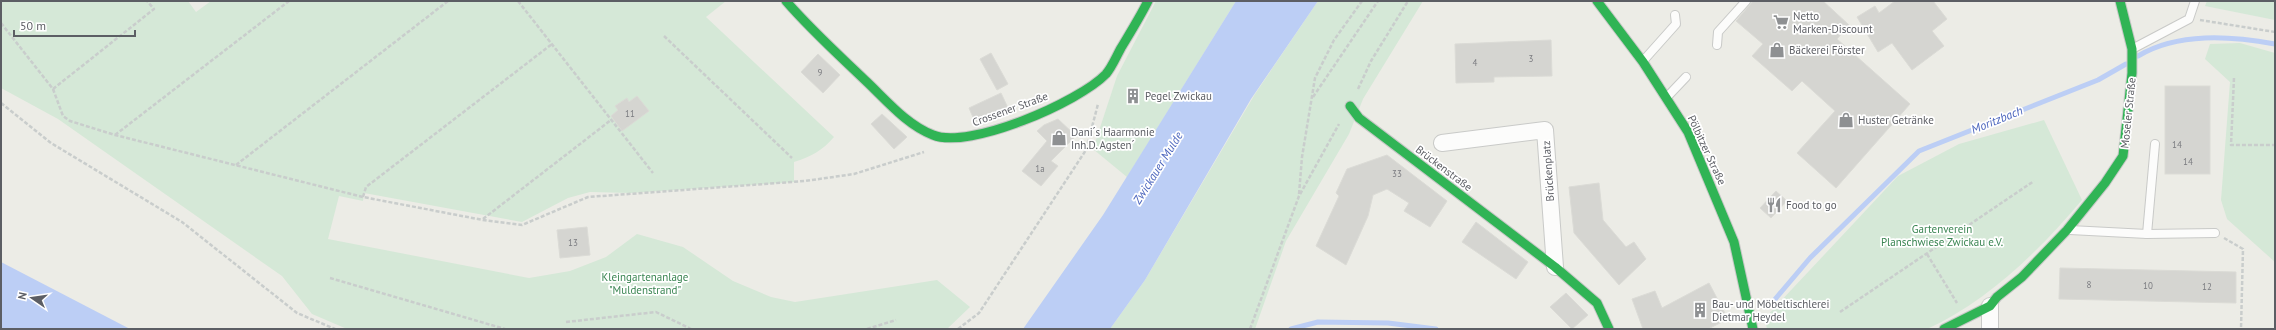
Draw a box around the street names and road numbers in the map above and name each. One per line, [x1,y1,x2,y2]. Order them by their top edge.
street label: Moseler Straße [2117,76,2139,149]
street label: Crossener Straße [970,89,1050,129]
street label: Pölbitzer Straße [1685,113,1729,187]
street label: Brückenplatz [1539,140,1557,202]
street label: Brückenstraße [1413,142,1475,194]

